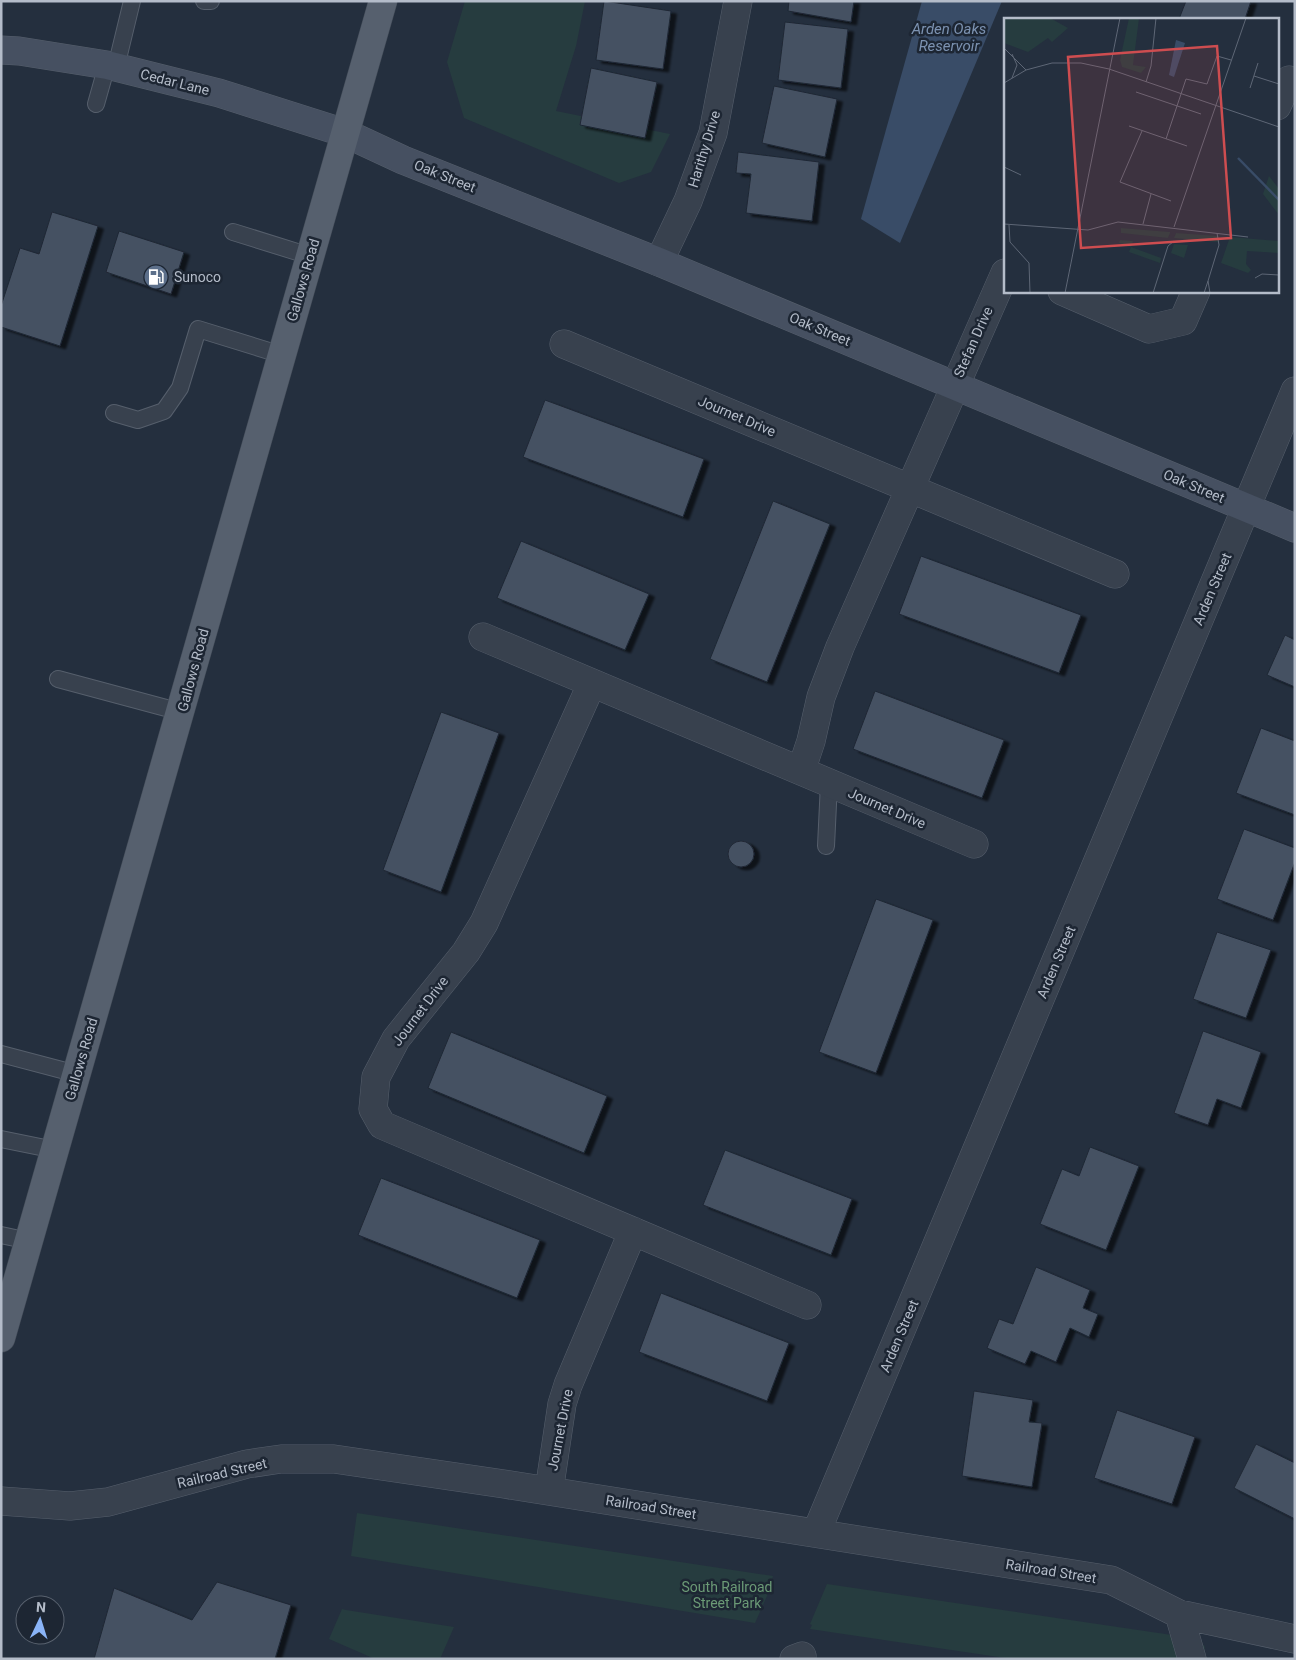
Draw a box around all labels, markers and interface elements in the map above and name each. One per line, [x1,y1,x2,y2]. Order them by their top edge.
inset map [1004,18,1278,292]
water label: Arden Oaks Reservoir [911,20,986,55]
street label: Cedar Lane [139,66,211,98]
street label: Harithy Drive [685,109,723,189]
street label: Oak Street [412,156,478,196]
street label: Gallows Road [284,237,322,323]
fuel station icon: Sunoco [143,264,169,290]
place label: Sunoco [174,269,221,285]
street label: Stefan Drive [950,304,996,380]
street label: Oak Street [787,309,853,349]
street label: Journet Drive [696,392,778,440]
street label: Oak Street [1161,466,1227,506]
street label: Arden Street [1190,550,1235,628]
street label: Gallows Road [174,627,212,713]
street label: Journet Drive [846,784,928,832]
street label: Arden Street [1034,923,1079,1001]
street label: Journet Drive [389,973,451,1049]
street label: Gallows Road [62,1016,100,1102]
street label: Arden Street [877,1297,922,1375]
street label: Journet Drive [544,1388,576,1472]
street label: Railroad Street [176,1455,269,1491]
street label: Railroad Street [605,1492,698,1522]
street label: Railroad Street [1005,1556,1098,1586]
park label: South Railroad Street Park [682,1579,772,1611]
north arrow [15,1595,65,1645]
text: N [35,1599,46,1615]

